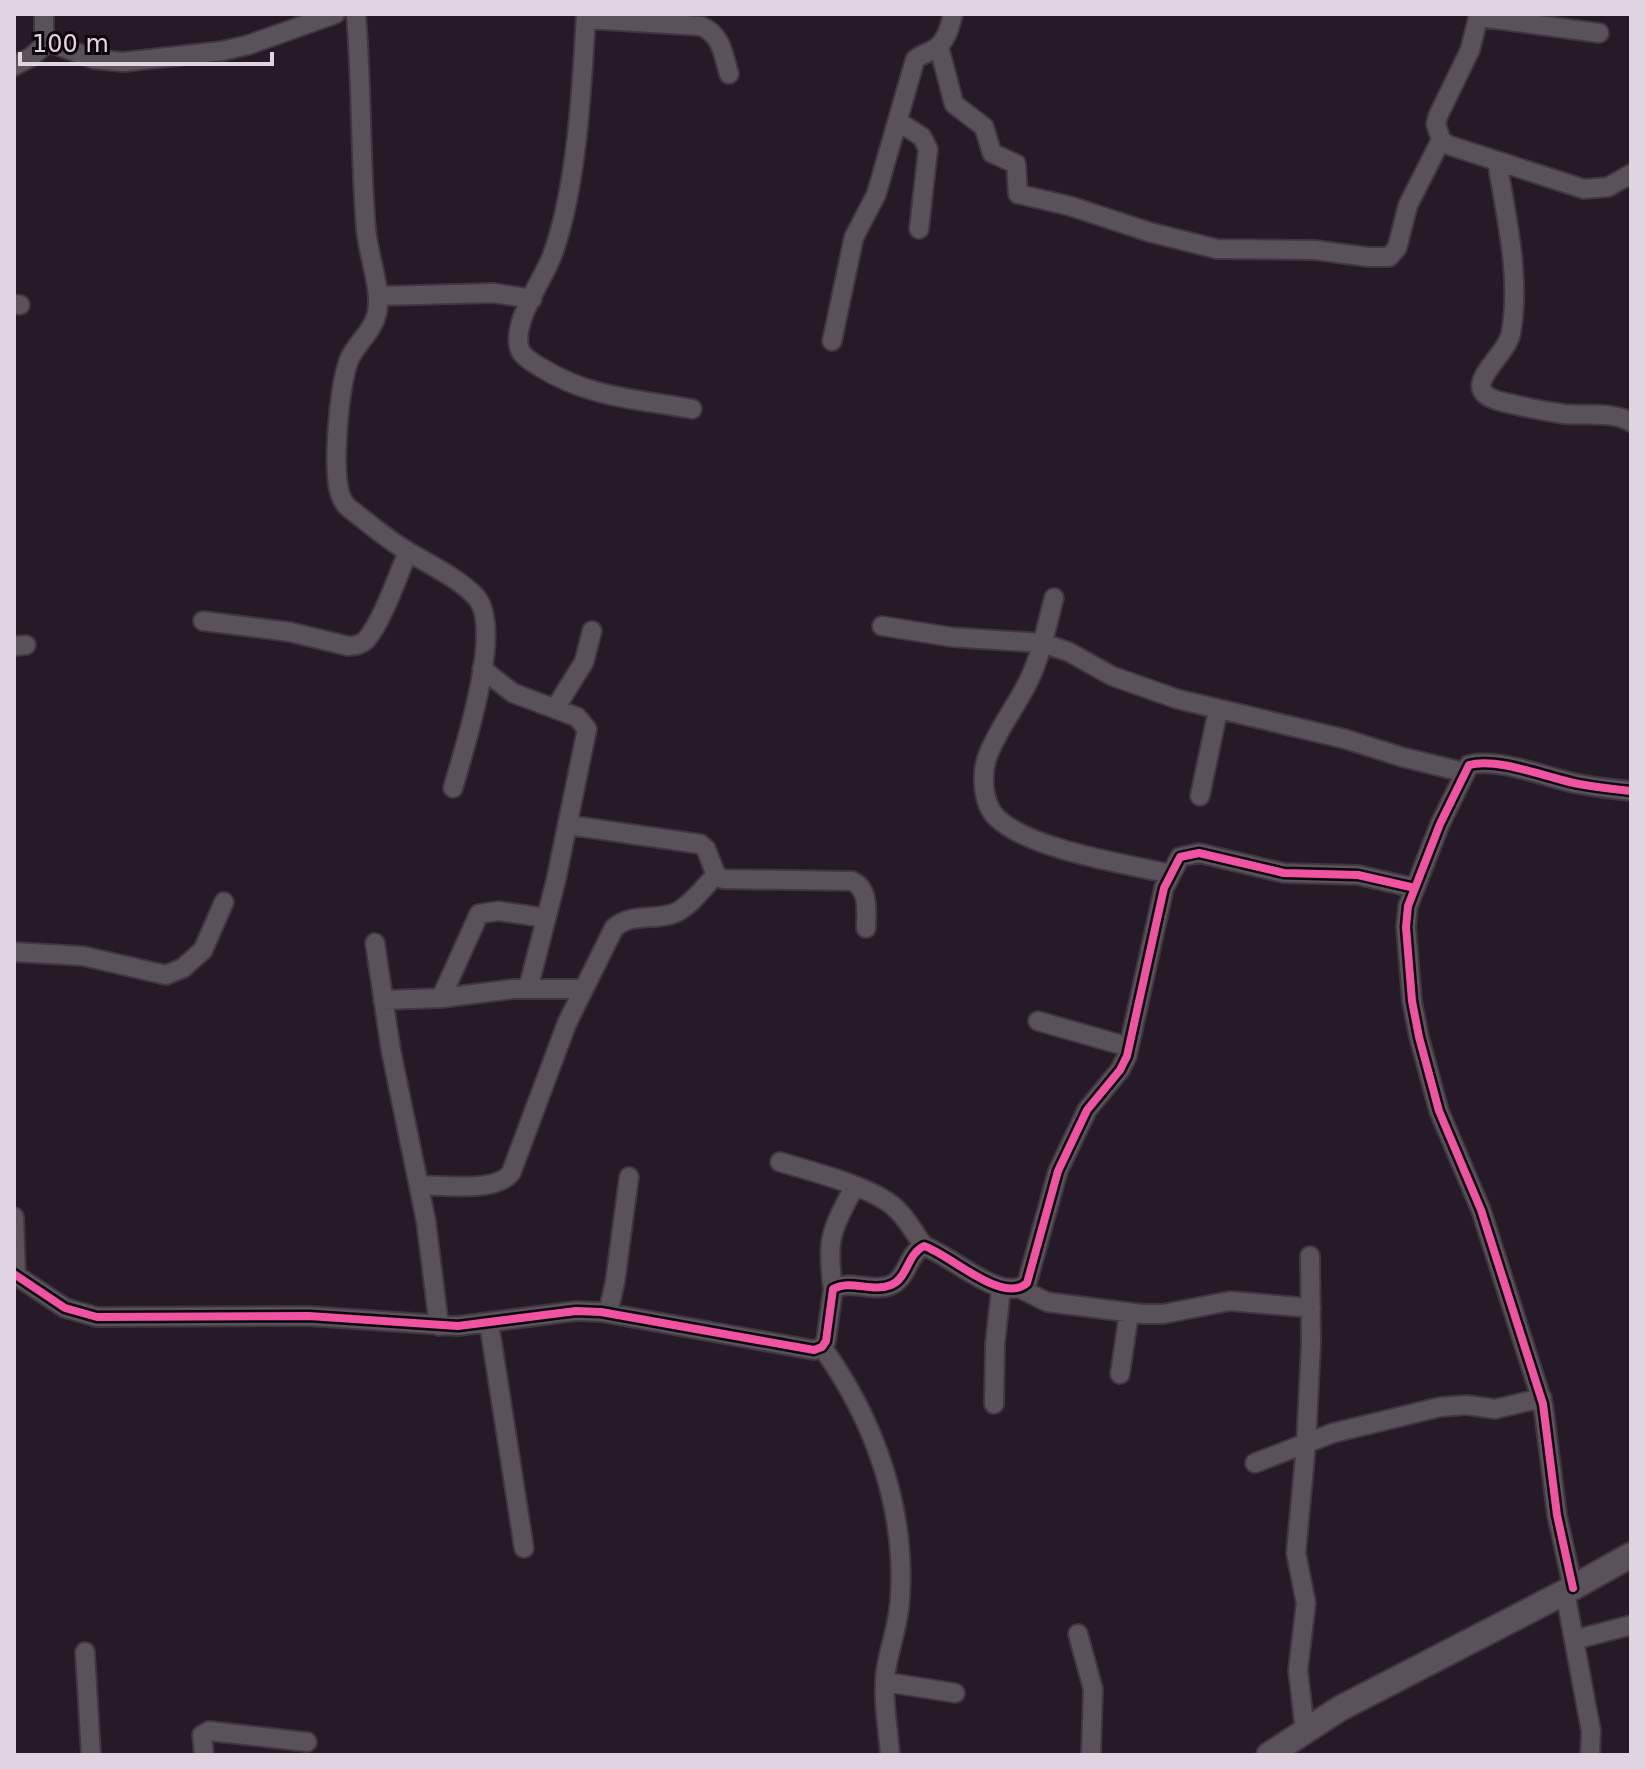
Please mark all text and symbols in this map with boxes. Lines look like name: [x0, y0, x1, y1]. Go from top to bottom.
scale bar: [20, 16, 272, 66]
text: 100 m: [32, 30, 109, 58]

